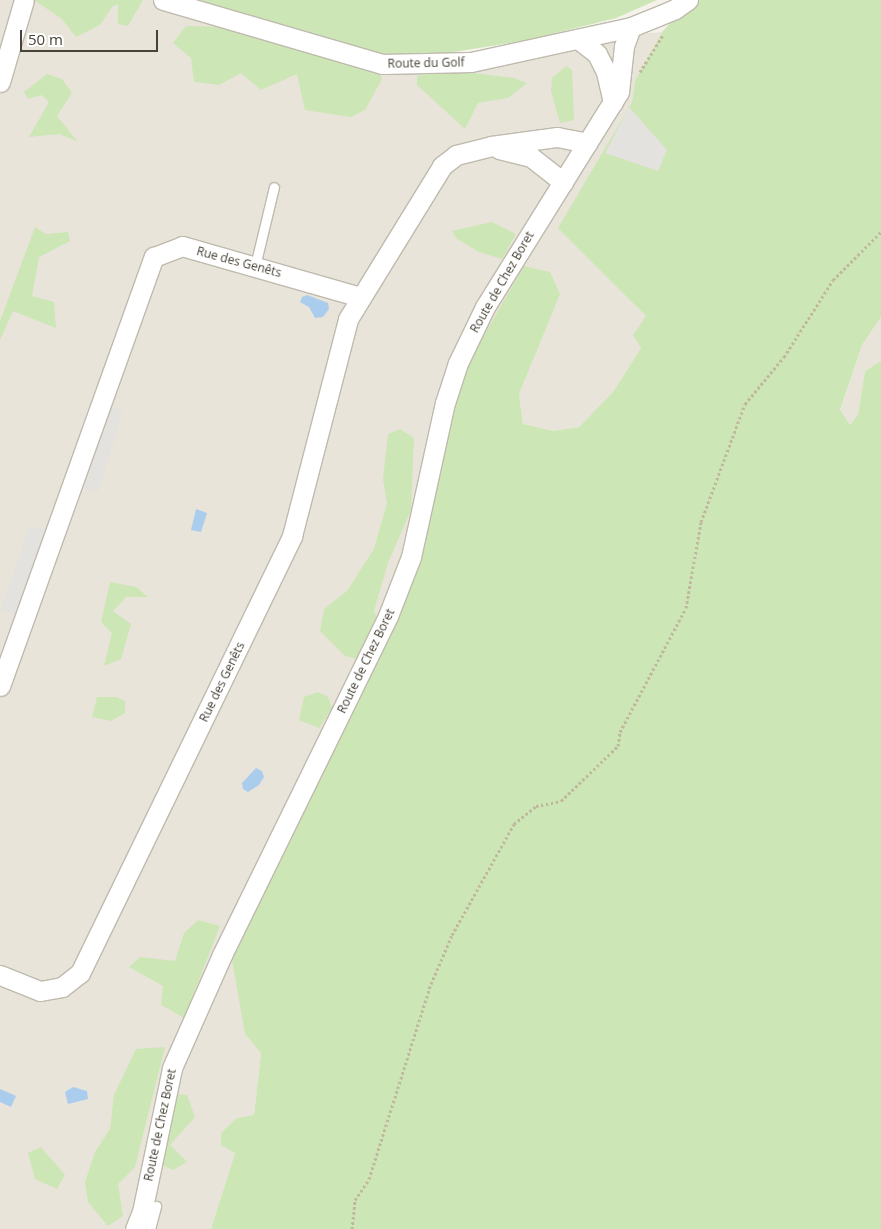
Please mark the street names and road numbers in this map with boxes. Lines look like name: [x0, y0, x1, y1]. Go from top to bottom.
street label: Route du Golf: [387, 55, 465, 71]
street label: Route de Chez Boret: [467, 229, 537, 335]
street label: Rue des Genêts: [195, 244, 283, 280]
street label: Route de Chez Boret: [334, 606, 398, 716]
street label: Rue des Genêts: [196, 640, 248, 724]
street label: Route de Chez Boret: [141, 1067, 179, 1183]

